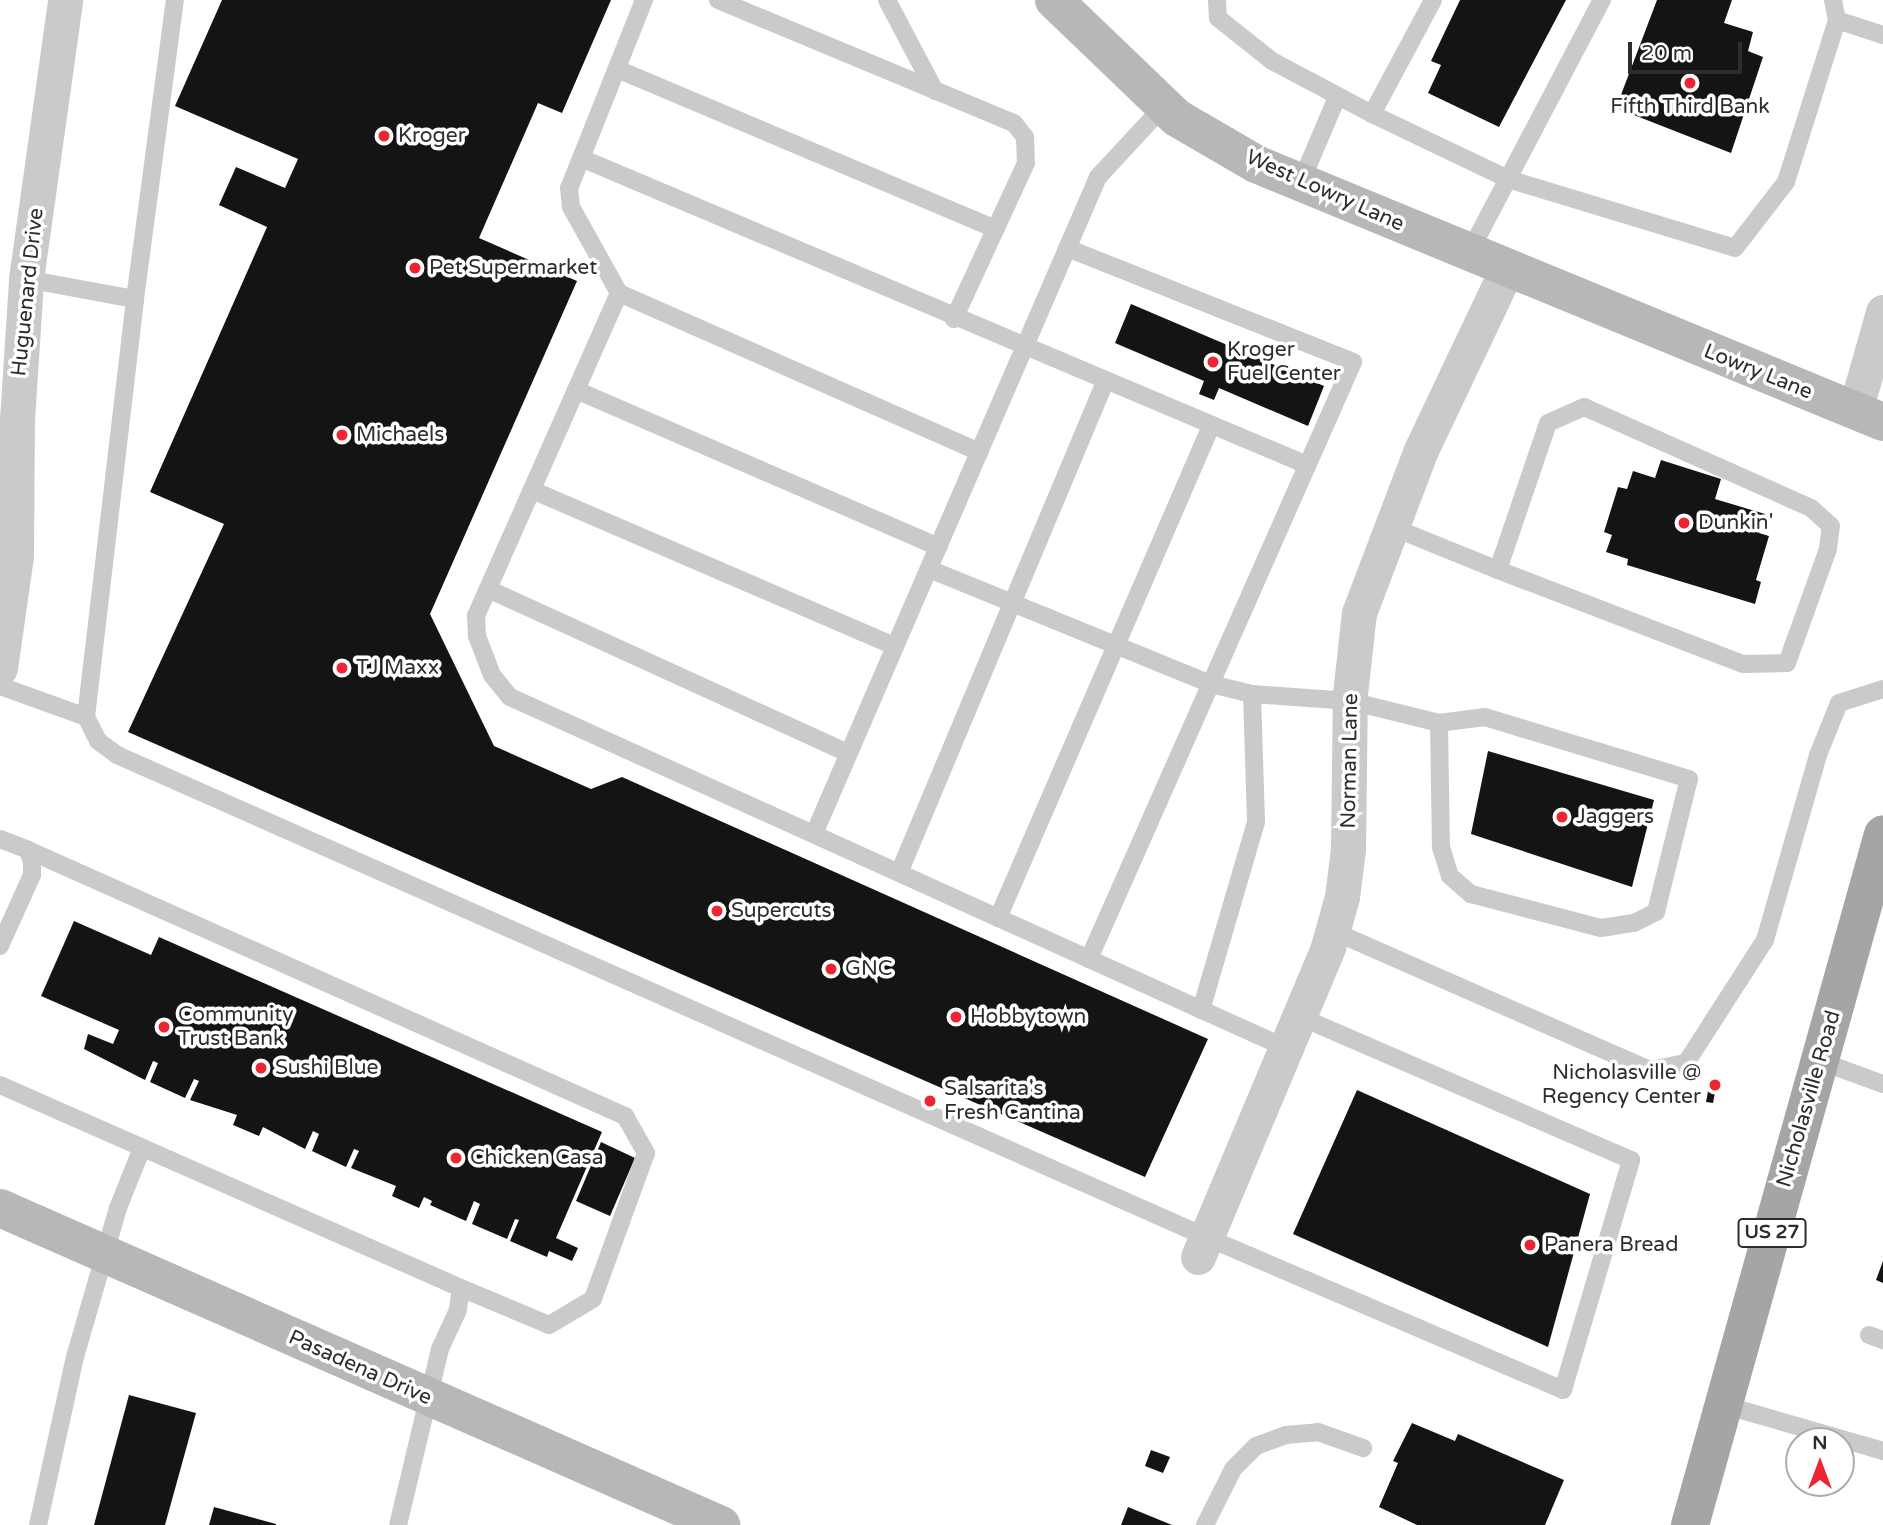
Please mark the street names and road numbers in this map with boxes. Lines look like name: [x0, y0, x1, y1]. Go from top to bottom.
street label: West Lowry Lane: [1242, 145, 1408, 237]
street label: Huguenard Drive: [7, 207, 49, 377]
street label: Lowry Lane: [1700, 339, 1816, 405]
street label: Norman Lane: [1336, 693, 1364, 829]
street label: Nicholasville Road: [1772, 1008, 1846, 1190]
road number: US 27: [1737, 1218, 1807, 1248]
street label: Pasadena Drive: [284, 1325, 436, 1411]

